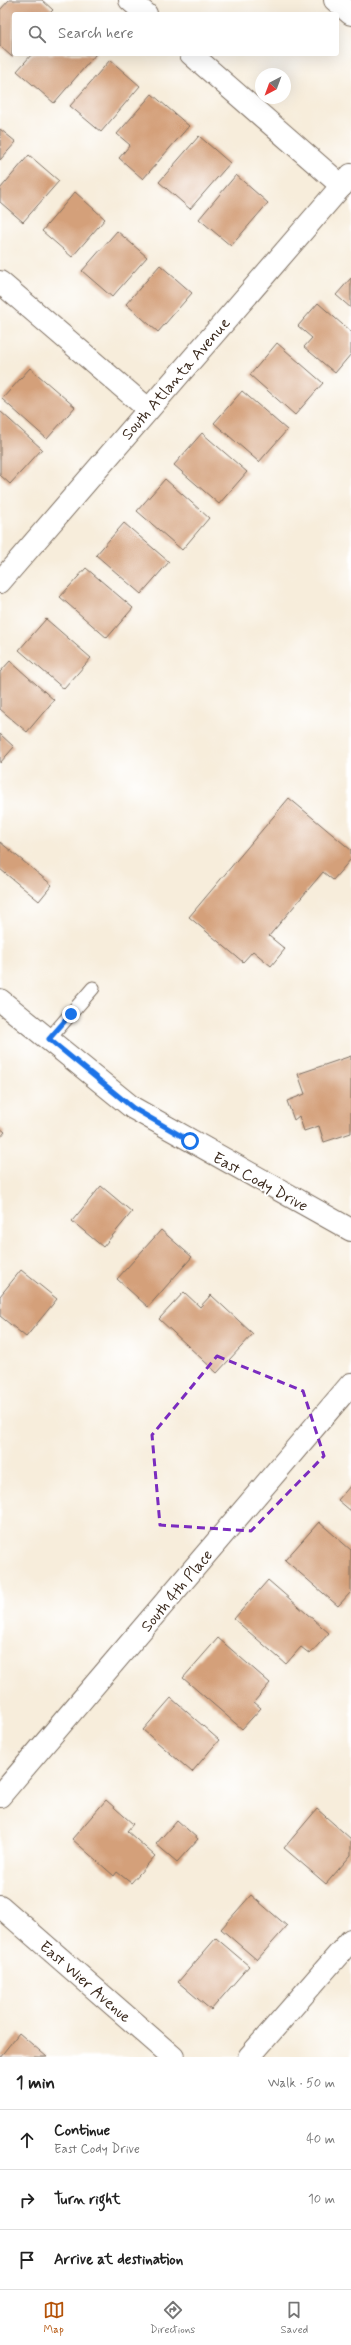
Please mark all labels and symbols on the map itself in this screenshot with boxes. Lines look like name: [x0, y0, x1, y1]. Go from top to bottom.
north arrow: [255, 68, 291, 104]
street label: South Atlanta Avenue: [117, 313, 235, 445]
route end: [62, 1005, 80, 1023]
route start: [181, 1132, 199, 1150]
street label: East Cody Drive: [209, 1148, 312, 1217]
street label: South 4th Place: [137, 1545, 218, 1637]
street label: East Wier Avenue: [35, 1936, 136, 2028]

